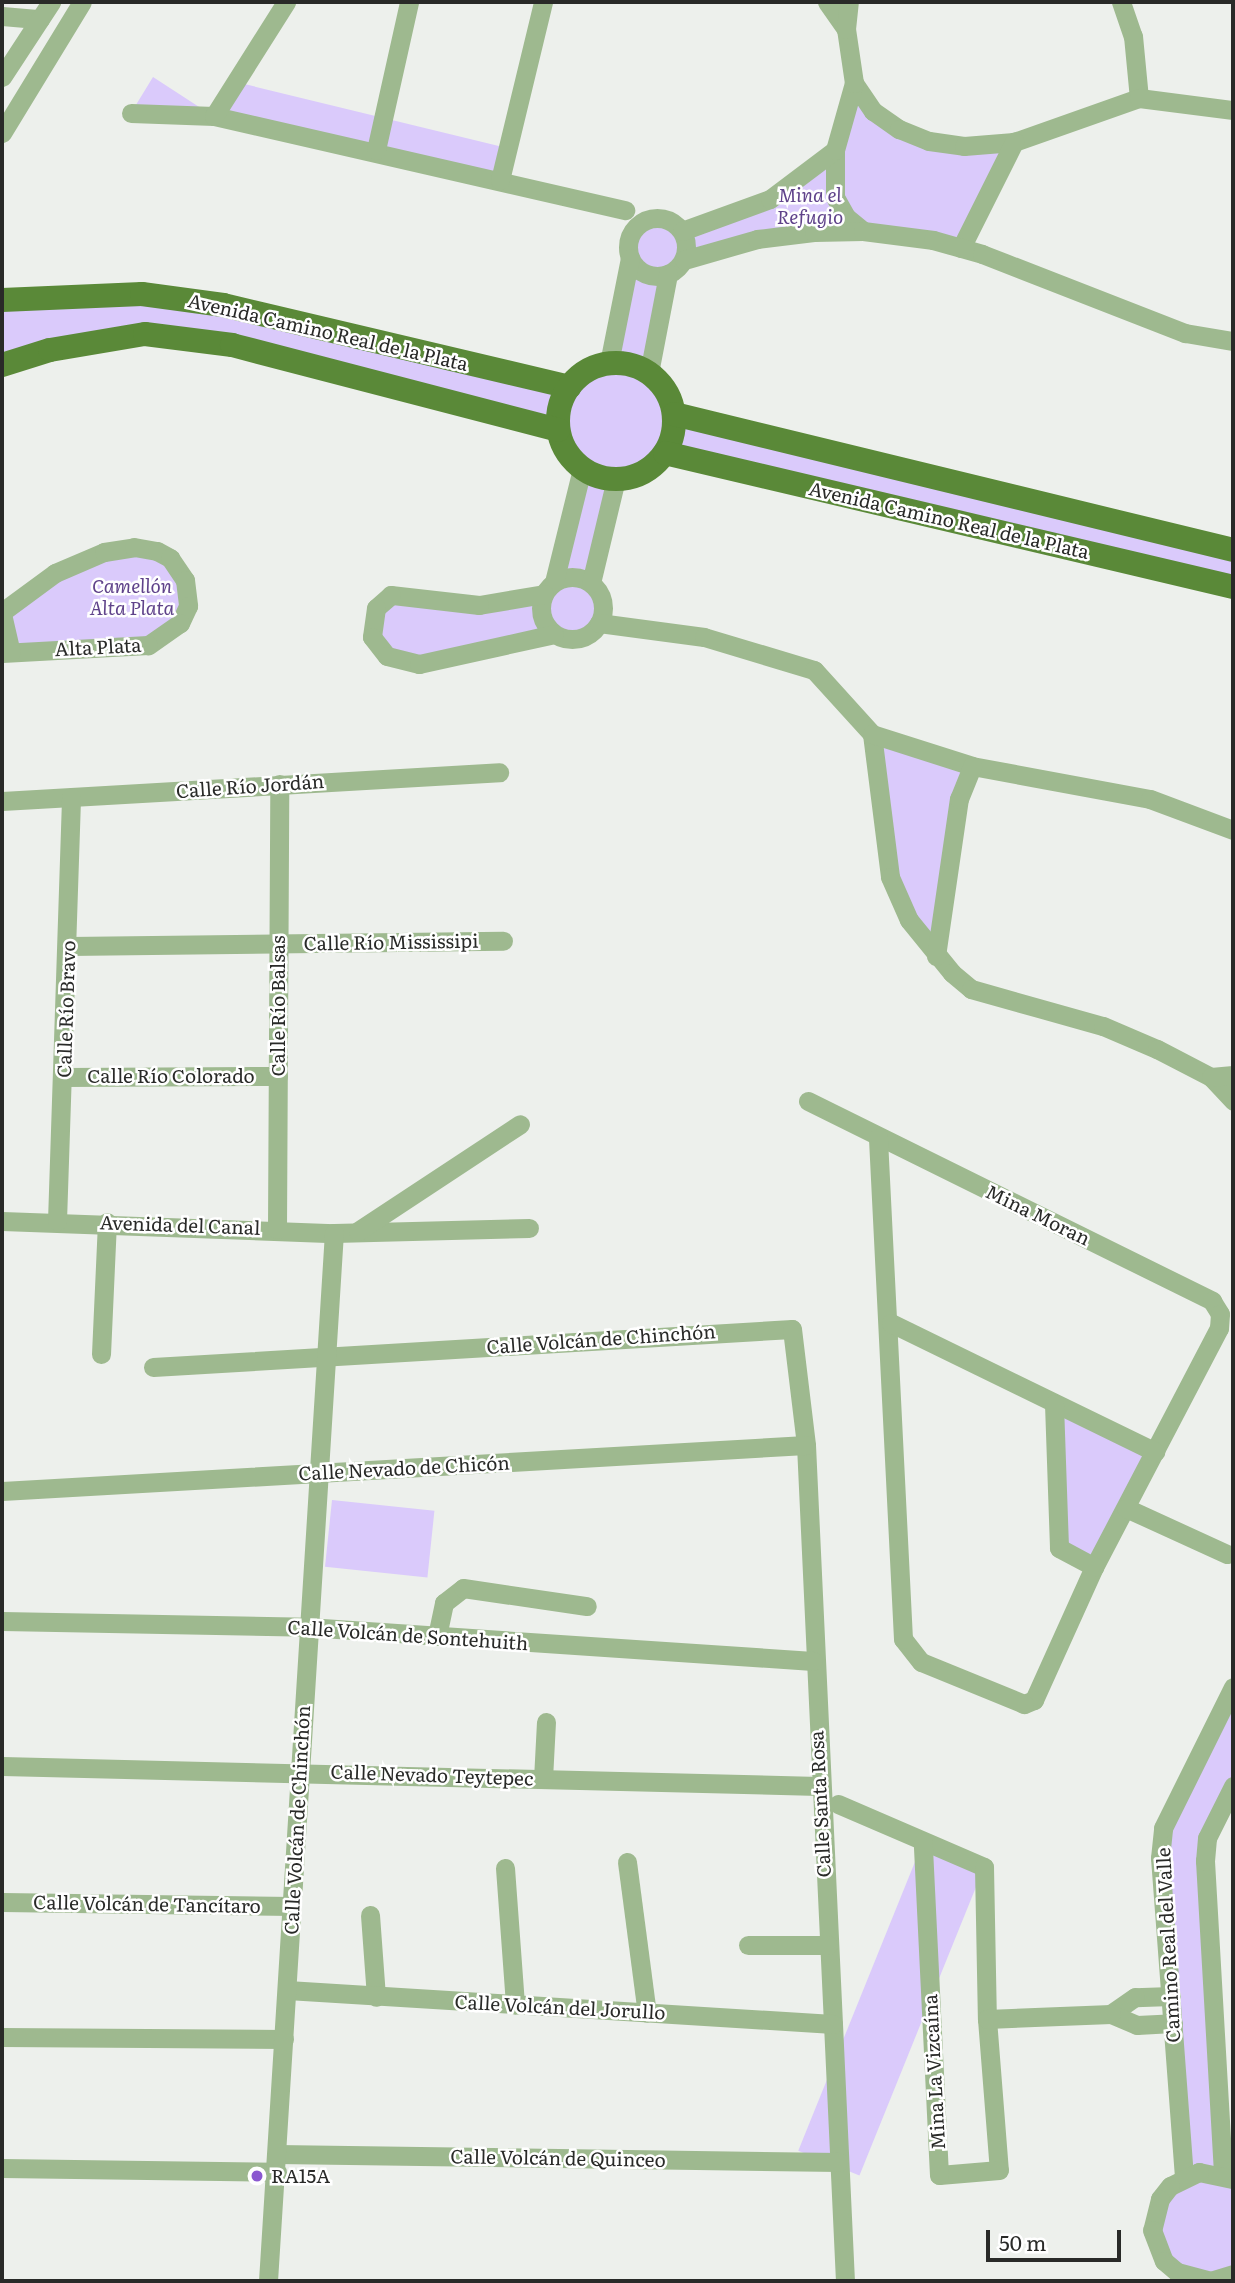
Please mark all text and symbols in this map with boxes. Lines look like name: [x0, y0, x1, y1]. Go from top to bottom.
park label: Mina el Refugio: [777, 184, 843, 228]
street label: Avenida Camino Real de la Plata: [186, 289, 470, 375]
street label: Avenida Camino Real de la Plata: [807, 477, 1091, 563]
park label: Camellón Alta Plata: [90, 575, 174, 619]
street label: Alta Plata: [54, 633, 142, 661]
street label: Calle Río Jordán: [175, 769, 325, 803]
street label: Calle Río Mississipi: [303, 929, 479, 955]
street label: Calle Río Balsas: [267, 936, 289, 1076]
street label: Calle Río Bravo: [52, 940, 80, 1078]
street label: Calle Río Colorado: [87, 1065, 255, 1087]
street label: Mina Moran: [982, 1180, 1094, 1250]
street label: Avenida del Canal: [99, 1211, 261, 1239]
street label: Calle Volcán de Chinchón: [486, 1320, 716, 1358]
street label: Calle Nevado de Chicón: [298, 1451, 510, 1485]
street label: Calle Volcán de Sontehuith: [287, 1615, 529, 1655]
street label: Calle Volcán de Chinchón: [280, 1705, 314, 1935]
street label: Calle Santa Rosa: [805, 1730, 835, 1878]
street label: Calle Nevado Teytepec: [330, 1760, 534, 1790]
street label: Camino Real del Valle: [1152, 1847, 1184, 2043]
street label: Calle Volcán de Tancítaro: [33, 1891, 261, 1917]
street label: Calle Volcán del Jorullo: [454, 1990, 666, 2024]
street label: Mina La Vizcaína: [919, 1993, 949, 2151]
street label: Calle Volcán de Quinceo: [450, 2145, 666, 2171]
place label: RA15A: [271, 2165, 330, 2187]
marker: RA15A: [249, 2168, 265, 2184]
scale bar: [990, 2216, 1125, 2260]
text: 50 m: [999, 2226, 1046, 2257]

